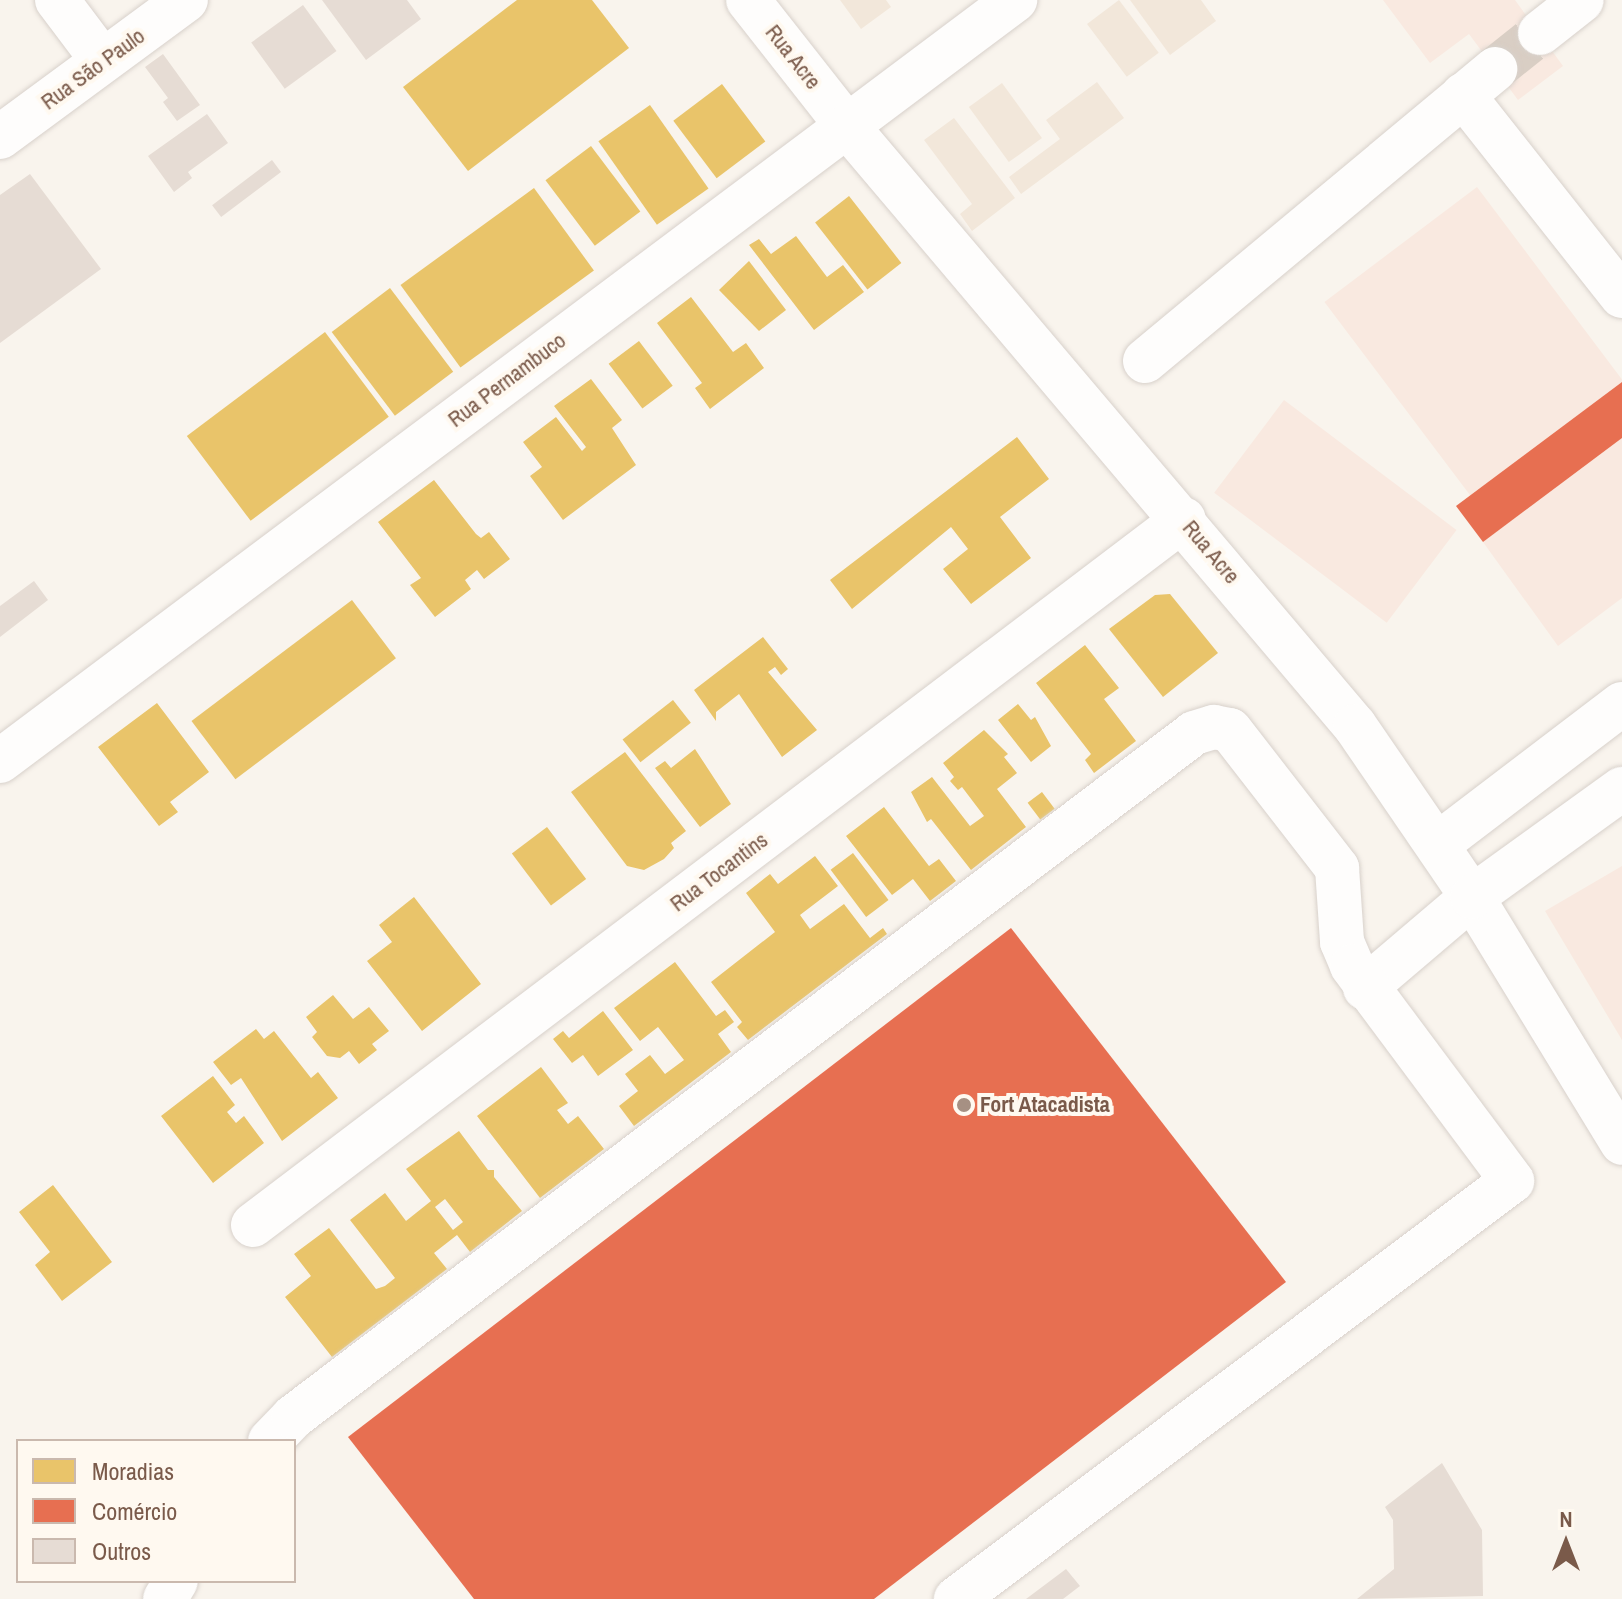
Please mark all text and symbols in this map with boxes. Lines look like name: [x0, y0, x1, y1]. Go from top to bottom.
street label: Rua Acre: [759, 19, 827, 95]
street label: Rua São Paulo: [36, 23, 150, 115]
street label: Rua Pernambuco: [443, 327, 571, 433]
street label: Rua Acre: [1177, 515, 1245, 589]
street label: Rua Tocantins: [665, 827, 773, 917]
place label: Fort Atacadista: [980, 1092, 1110, 1118]
marker: Fort Atacadista: [955, 1096, 973, 1114]
legend: [16, 1439, 296, 1583]
text: Moradias: [92, 1455, 174, 1487]
text: Comércio: [92, 1495, 177, 1527]
north arrow: [1526, 1503, 1606, 1583]
text: N: [1559, 1504, 1573, 1534]
text: Outros: [92, 1535, 151, 1567]

